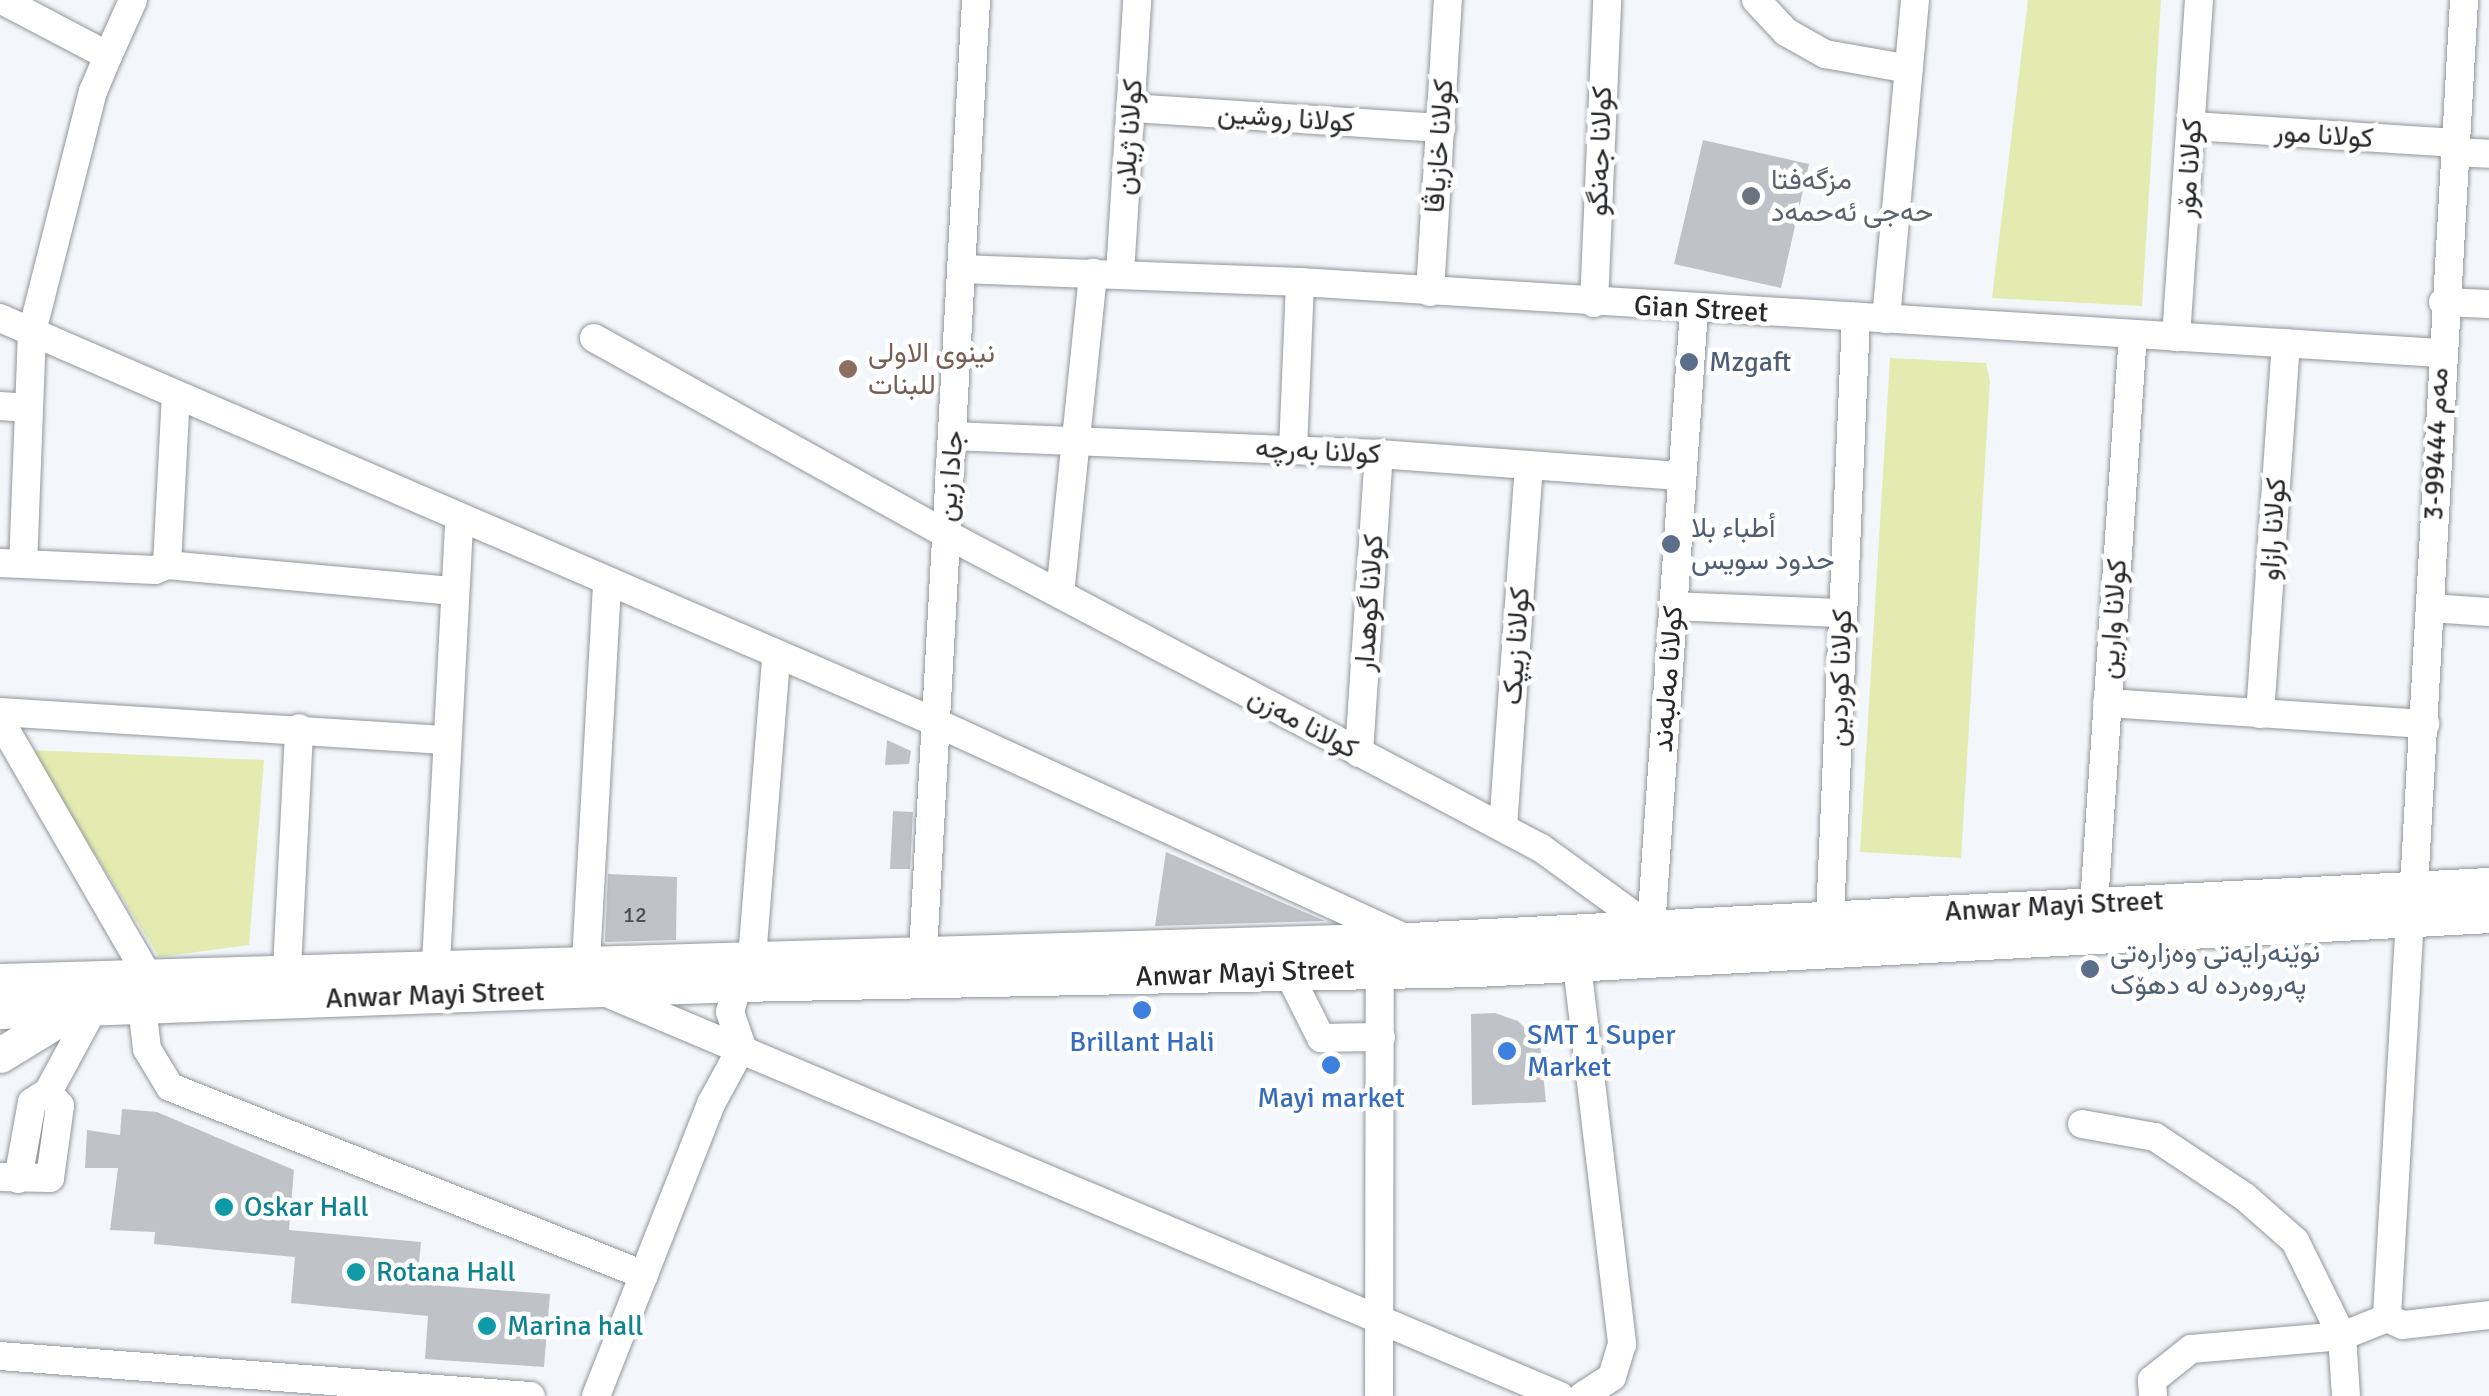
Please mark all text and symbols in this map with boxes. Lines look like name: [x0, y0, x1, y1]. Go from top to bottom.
street label: کولانا ژیلان: [1108, 78, 1150, 196]
street label: کولانا خازیاڤا: [1418, 78, 1460, 214]
street label: کولانا جەنگو: [1581, 85, 1619, 217]
street label: کولانا روشین: [1216, 96, 1356, 140]
street label: کولانا مور: [2273, 115, 2375, 155]
street label: کولانا مۆر: [2169, 117, 2209, 219]
place label: مزگەفتا حەجی ئەحمەد: [1771, 163, 1933, 229]
marker: مزگەفتا حەجی ئەحمەد: [1740, 185, 1762, 207]
street label: Gian Street: [1633, 289, 1769, 329]
place label: نينوى الاولى للبنات: [868, 336, 995, 402]
place label: Mzgaft: [1709, 345, 1791, 379]
marker: Mzgaft: [1678, 351, 1700, 373]
marker: نينوى الاولى للبنات: [837, 358, 859, 380]
street label: مەم 99444-3: [2417, 367, 2455, 521]
street label: جادا زین: [929, 429, 971, 523]
street label: کولانا بەرچە: [1254, 431, 1382, 471]
street label: کولانا رازاو: [2253, 476, 2293, 582]
place label: أطباء بلا حدود سويس: [1691, 511, 1835, 577]
street label: کولانا گوهدار: [1347, 533, 1391, 673]
marker: أطباء بلا حدود سويس: [1660, 533, 1682, 555]
street label: کولانا وارین: [2092, 558, 2134, 680]
street label: کولانا زیپک: [1495, 586, 1537, 706]
street label: کولانا مەلبەند: [1646, 605, 1690, 753]
street label: کولانا کوردین: [1821, 609, 1859, 747]
street label: کولانا مەزن: [1242, 680, 1364, 766]
street label: Anwar Mayi Street: [1944, 883, 2164, 929]
house number: 12: [623, 902, 647, 928]
place label: نوێنەرایەتی وەزارەتی پەروەردە لە دهۆک: [2110, 936, 2320, 1002]
street label: Anwar Mayi Street: [1135, 952, 1355, 994]
marker: نوێنەرایەتی وەزارەتی پەروەردە لە دهۆک: [2079, 958, 2101, 980]
street label: Anwar Mayi Street: [325, 974, 545, 1016]
marker: Brillant Hali: [1131, 999, 1153, 1021]
place label: SMT 1 Super Market: [1527, 1018, 1676, 1084]
place label: Brillant Hali: [1069, 1025, 1215, 1059]
marker: SMT 1 Super Market: [1496, 1040, 1518, 1062]
marker: Mayi market: [1320, 1054, 1342, 1076]
place label: Mayi market: [1257, 1081, 1405, 1115]
place label: Oskar Hall: [244, 1190, 369, 1224]
marker: Oskar Hall: [213, 1196, 235, 1218]
place label: Rotana Hall: [376, 1255, 516, 1289]
marker: Rotana Hall: [345, 1261, 367, 1283]
place label: Marina hall: [507, 1309, 643, 1343]
marker: Marina hall: [476, 1315, 498, 1337]

